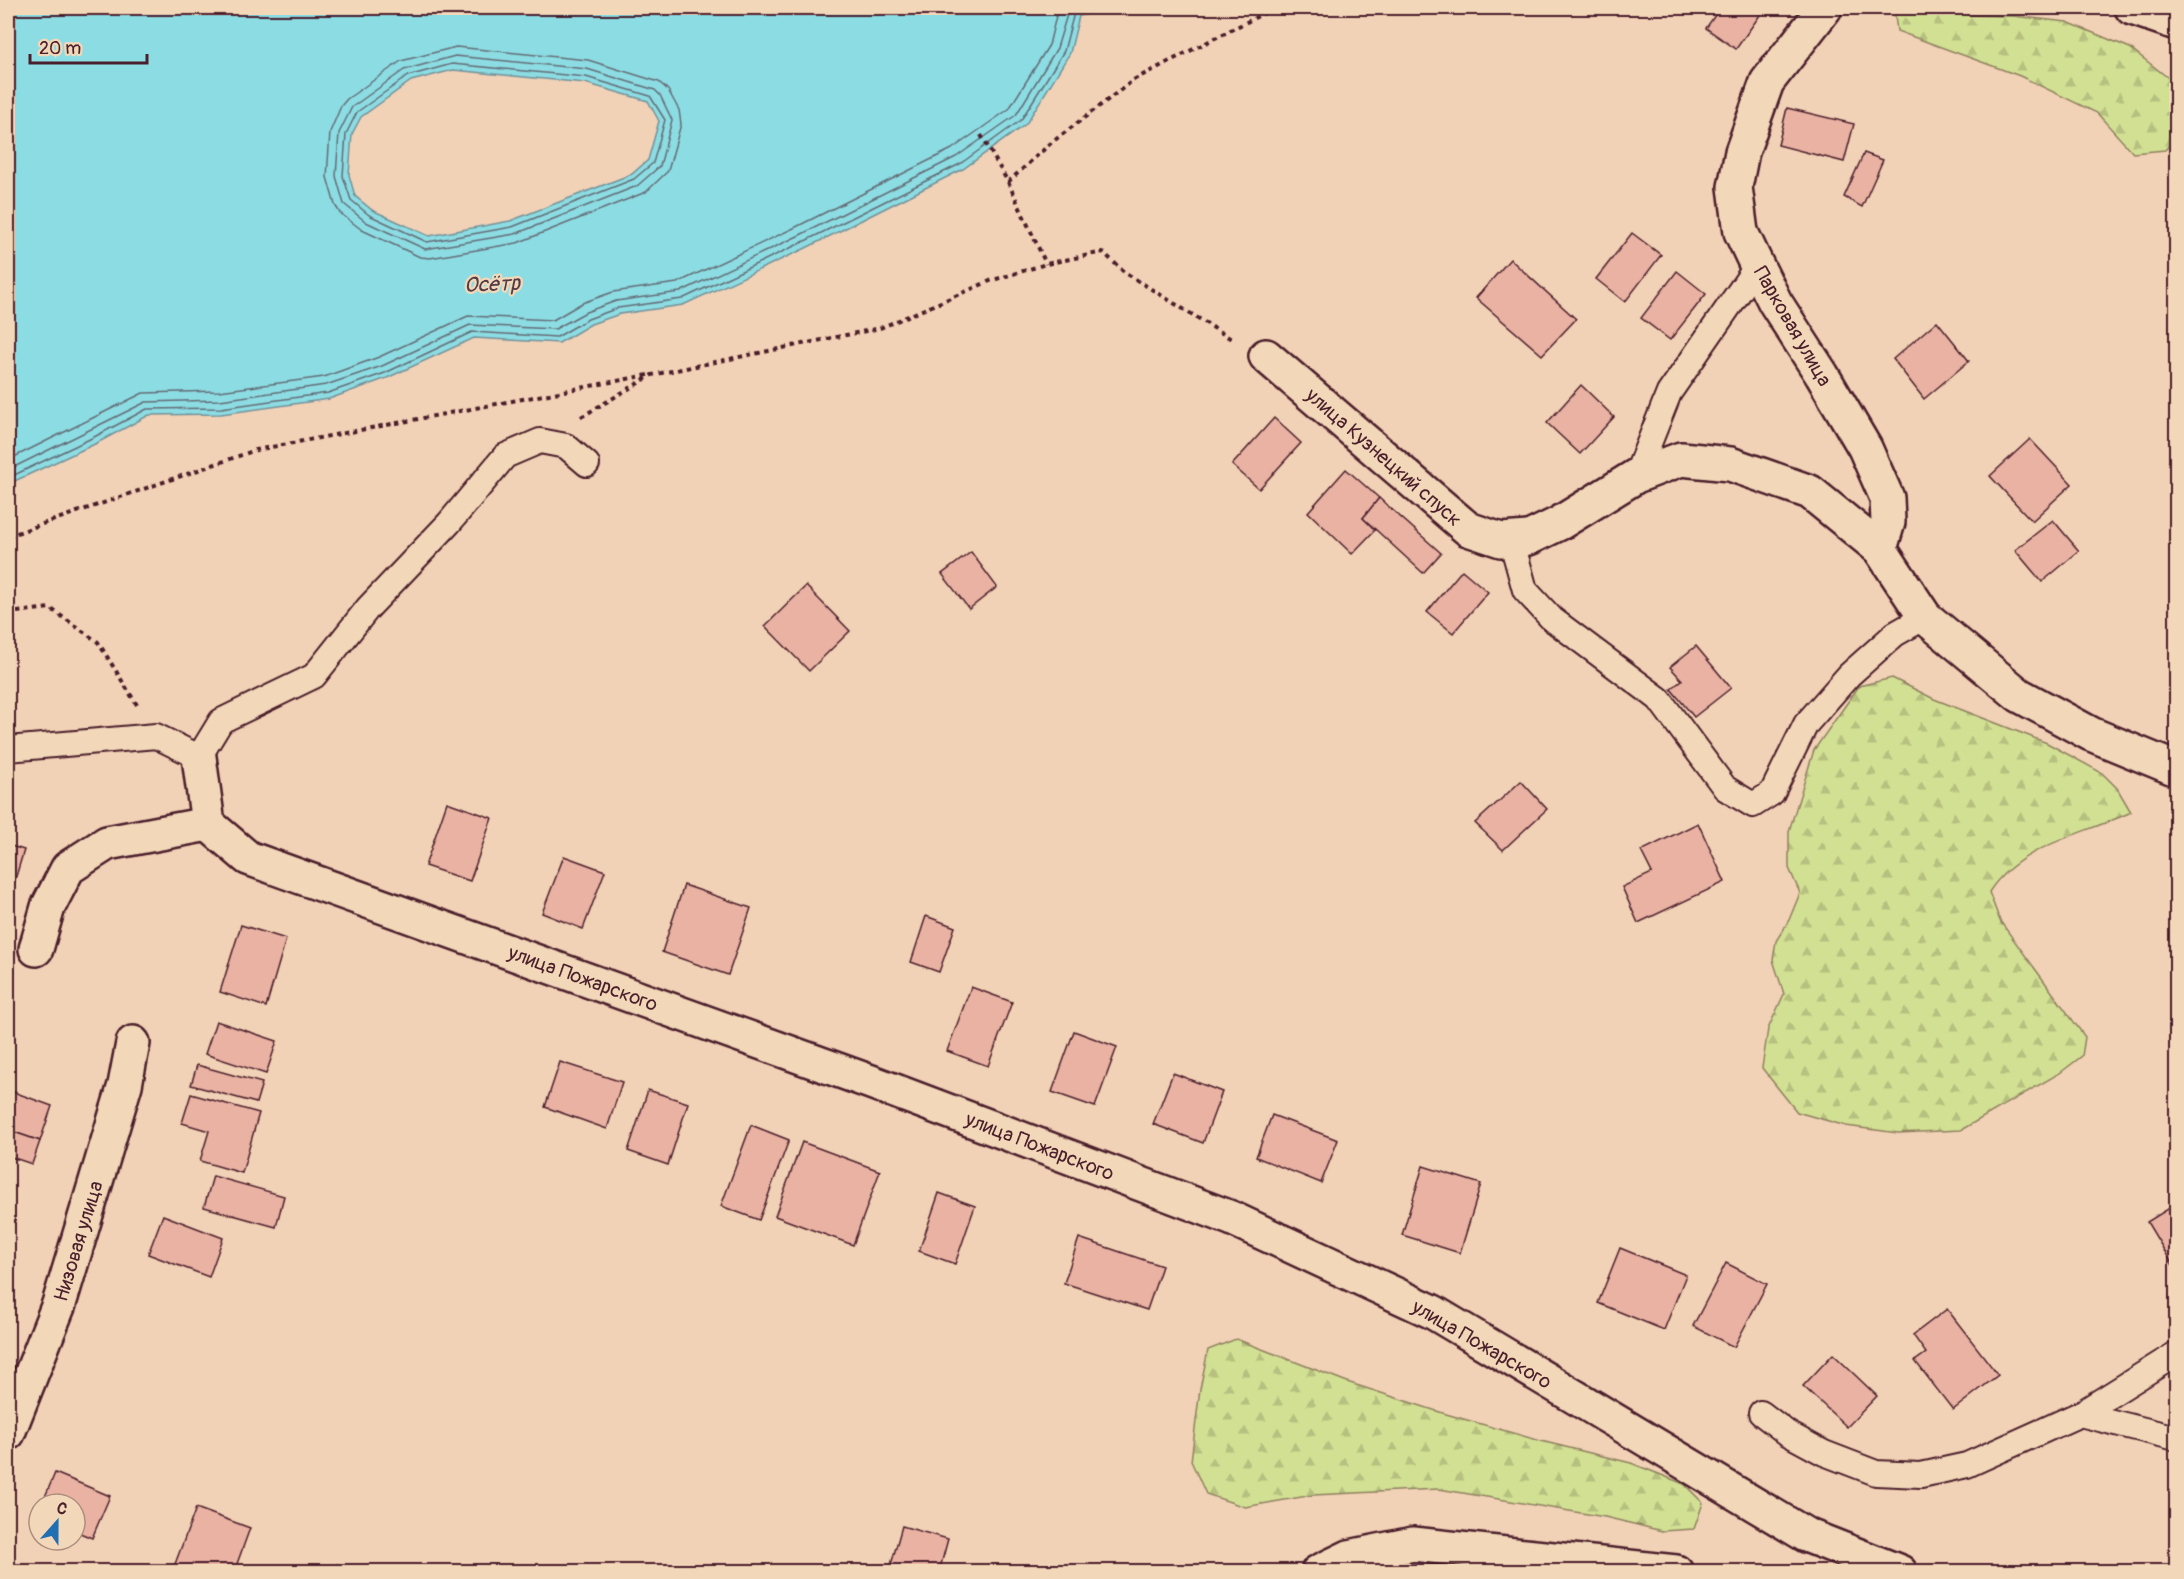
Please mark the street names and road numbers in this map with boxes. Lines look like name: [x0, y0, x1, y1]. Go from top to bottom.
street label: Парковая улица: [1748, 262, 1837, 391]
street label: улица Кузнецкий спуск: [1300, 382, 1467, 532]
street label: улица Пожарского: [504, 939, 661, 1017]
street label: улица Пожарского: [961, 1106, 1118, 1186]
street label: Низовая улица: [48, 1178, 109, 1304]
street label: улица Пожарского: [1407, 1294, 1556, 1395]

